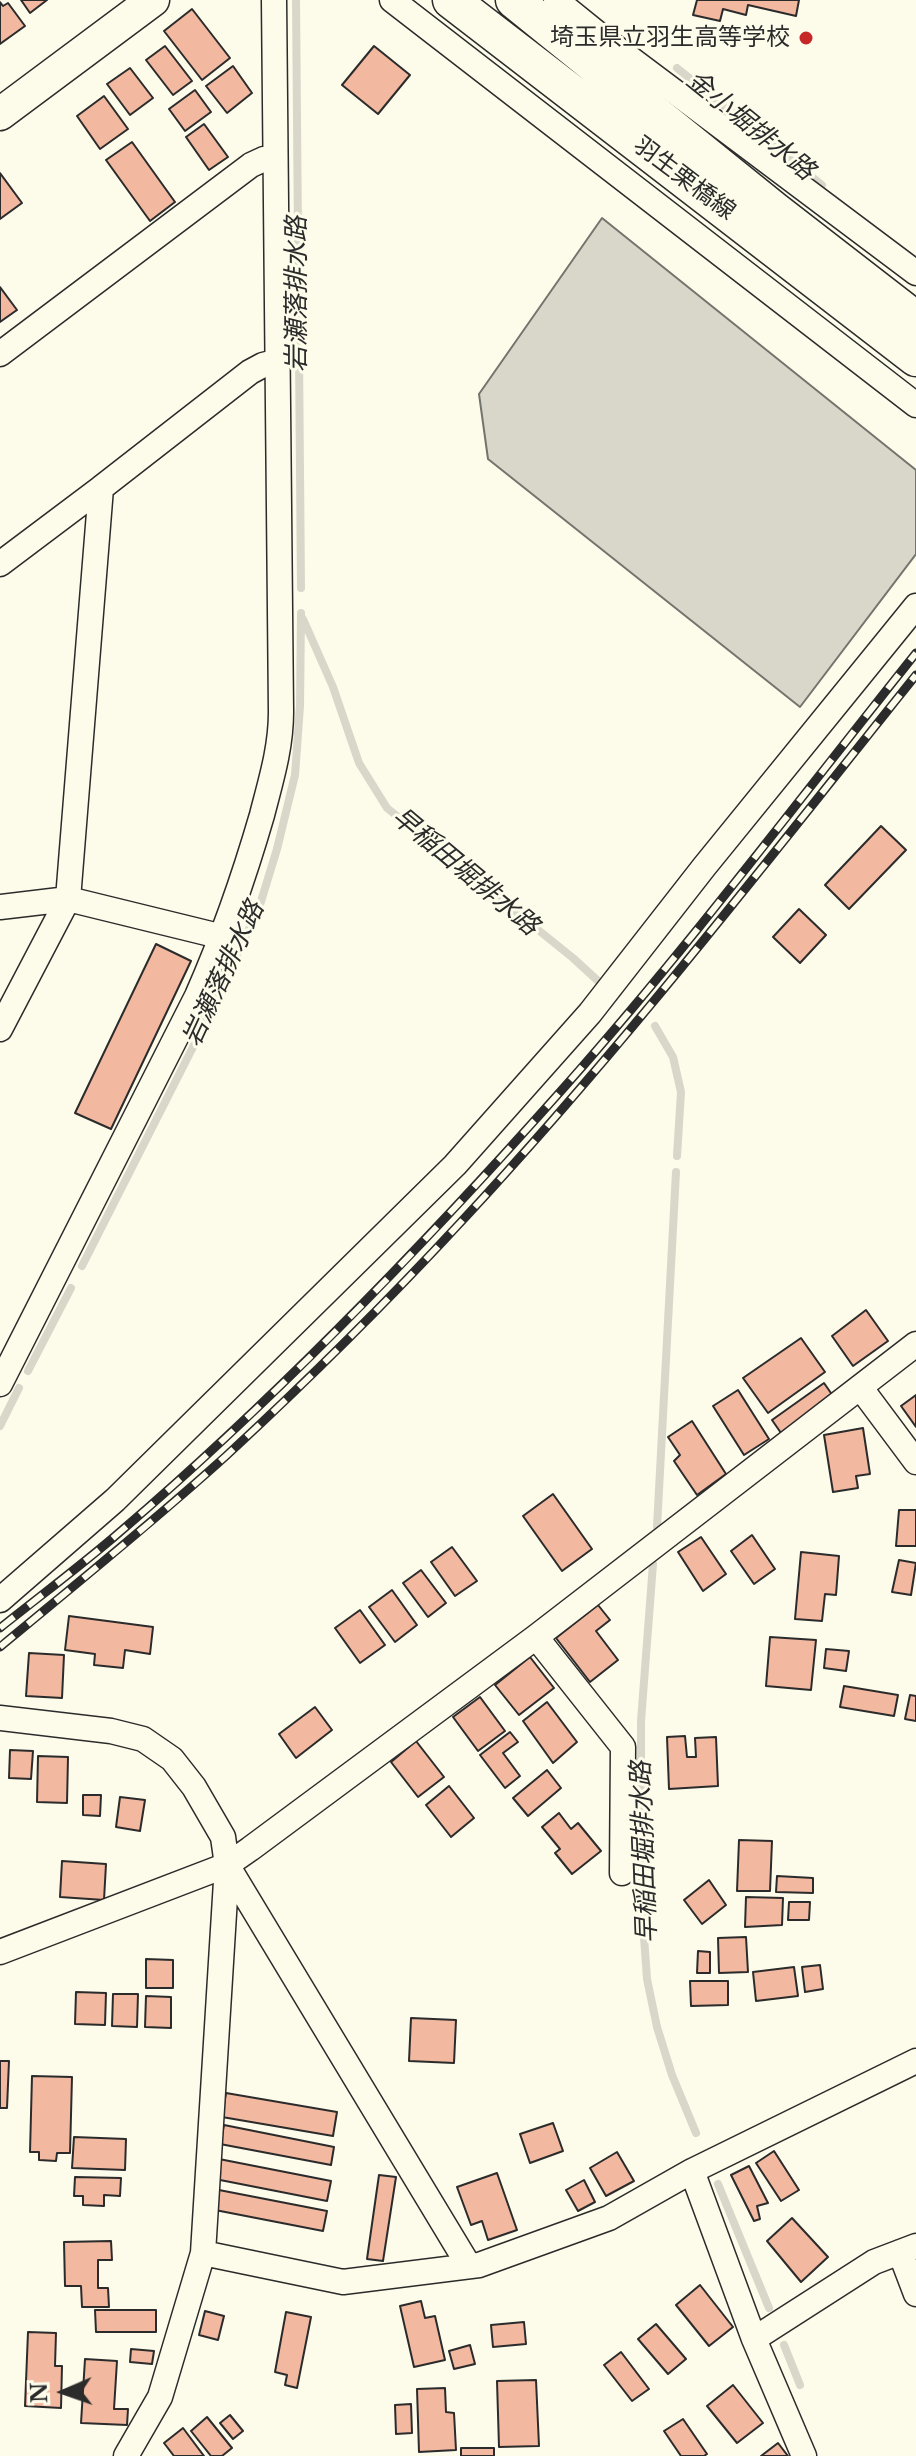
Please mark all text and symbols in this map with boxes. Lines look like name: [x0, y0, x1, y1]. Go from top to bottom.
place label: 埼玉県立羽生高等学校: [550, 24, 790, 52]
marker: 埼玉県立羽生高等学校: [797, 29, 815, 47]
water label: 金小堀排水路: [680, 65, 820, 187]
street label: 羽生栗橋線: [627, 131, 741, 227]
water label: 岩瀬落排水路: [282, 216, 314, 372]
water label: 早稲田堀排水路: [385, 802, 545, 942]
water label: 岩瀬落排水路: [177, 897, 271, 1051]
water label: 早稲田堀排水路: [626, 1761, 664, 1943]
north arrow: [24, 2352, 104, 2432]
text: N: [26, 2382, 53, 2404]

